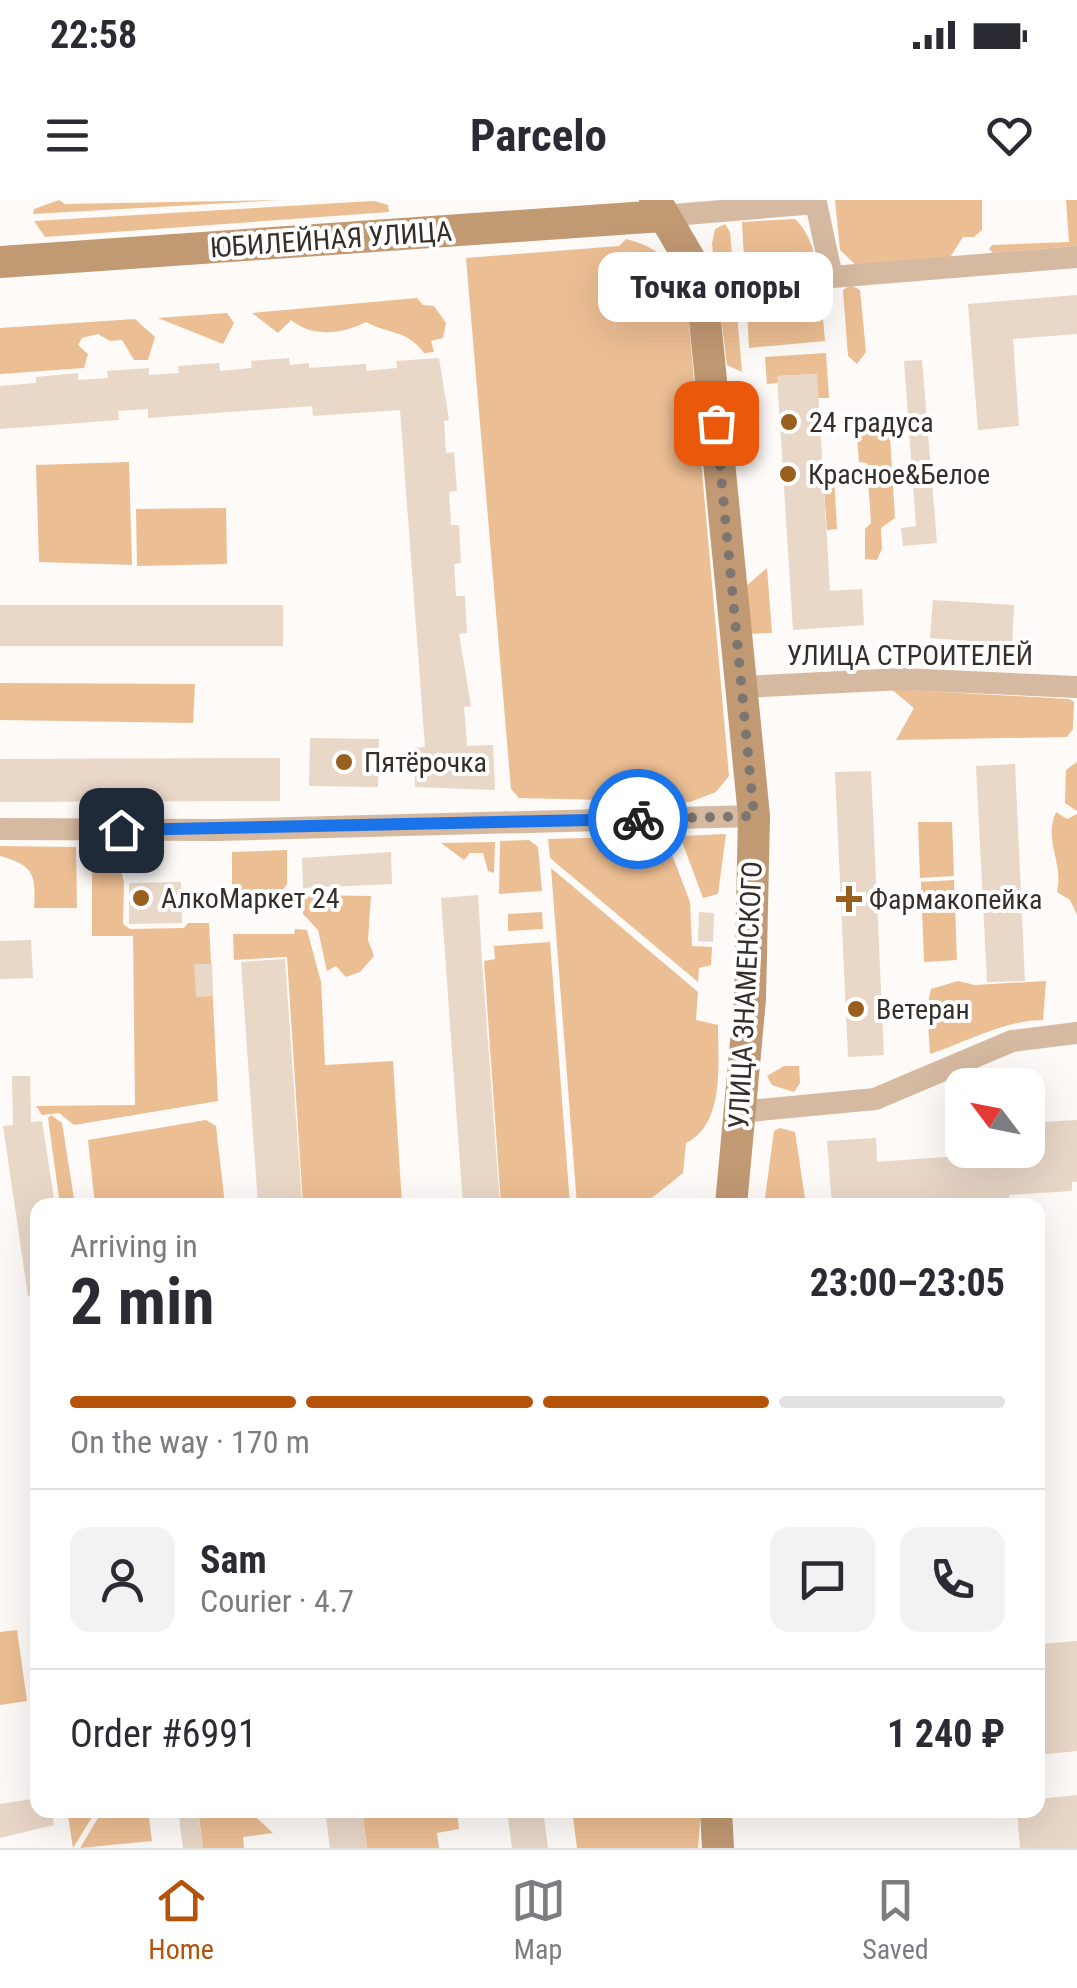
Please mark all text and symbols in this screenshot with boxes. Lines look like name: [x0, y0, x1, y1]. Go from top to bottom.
text: 22:58: [50, 13, 137, 57]
icon: menu: [40, 108, 95, 163]
icon: heart: [982, 108, 1037, 163]
text: Parcelo: [470, 109, 607, 162]
street label: ЮБИЛЕЙНАЯ УЛИЦА: [209, 215, 453, 264]
callout: Точка опоры: [598, 253, 834, 323]
text: Точка опоры: [630, 268, 801, 306]
pin: [674, 381, 759, 466]
icon: bag: [689, 396, 744, 451]
place label: 24 градуса: [809, 406, 934, 439]
marker: 24 градуса: [778, 411, 800, 433]
place label: Красное&Белое: [808, 458, 990, 491]
marker: Красное&Белое: [777, 463, 799, 485]
street label: УЛИЦА СТРОИТЕЛЕЙ: [787, 639, 1033, 672]
place label: Пятёрочка: [364, 746, 487, 779]
marker: Пятёрочка: [333, 751, 355, 773]
courier: [588, 769, 688, 869]
pin: [79, 788, 164, 873]
icon: bike: [611, 792, 666, 847]
icon: home: [94, 803, 149, 858]
street label: УЛИЦА ЗНАМЕНСКОГО: [722, 860, 769, 1130]
place label: АлкоМаркет 24: [161, 882, 339, 915]
place label: Фармакопейка: [869, 883, 1042, 916]
marker: АлкоМаркет 24: [130, 887, 152, 909]
marker: Фармакопейка: [838, 888, 860, 910]
place label: Ветеран: [876, 993, 970, 1026]
marker: Ветеран: [845, 998, 867, 1020]
north arrow: [945, 1068, 1045, 1168]
map controls: [945, 1068, 1045, 1168]
text: Arriving in: [70, 1227, 198, 1265]
text: 23:00–23:05: [810, 1261, 1005, 1305]
text: 2 min: [70, 1264, 214, 1340]
text: On the way · 170 m: [70, 1423, 310, 1461]
button: person: [70, 1527, 175, 1632]
button: chat: [770, 1527, 875, 1632]
button: phone: [900, 1527, 1005, 1632]
text: Sam: [200, 1538, 267, 1582]
text: Courier · 4.7: [200, 1582, 354, 1620]
text: Order #6991: [70, 1712, 257, 1756]
text: 1 240 ₽: [887, 1712, 1005, 1756]
tab: Home: [148, 1873, 214, 1966]
tab: Map: [511, 1873, 566, 1966]
tab: Saved: [862, 1873, 929, 1966]

